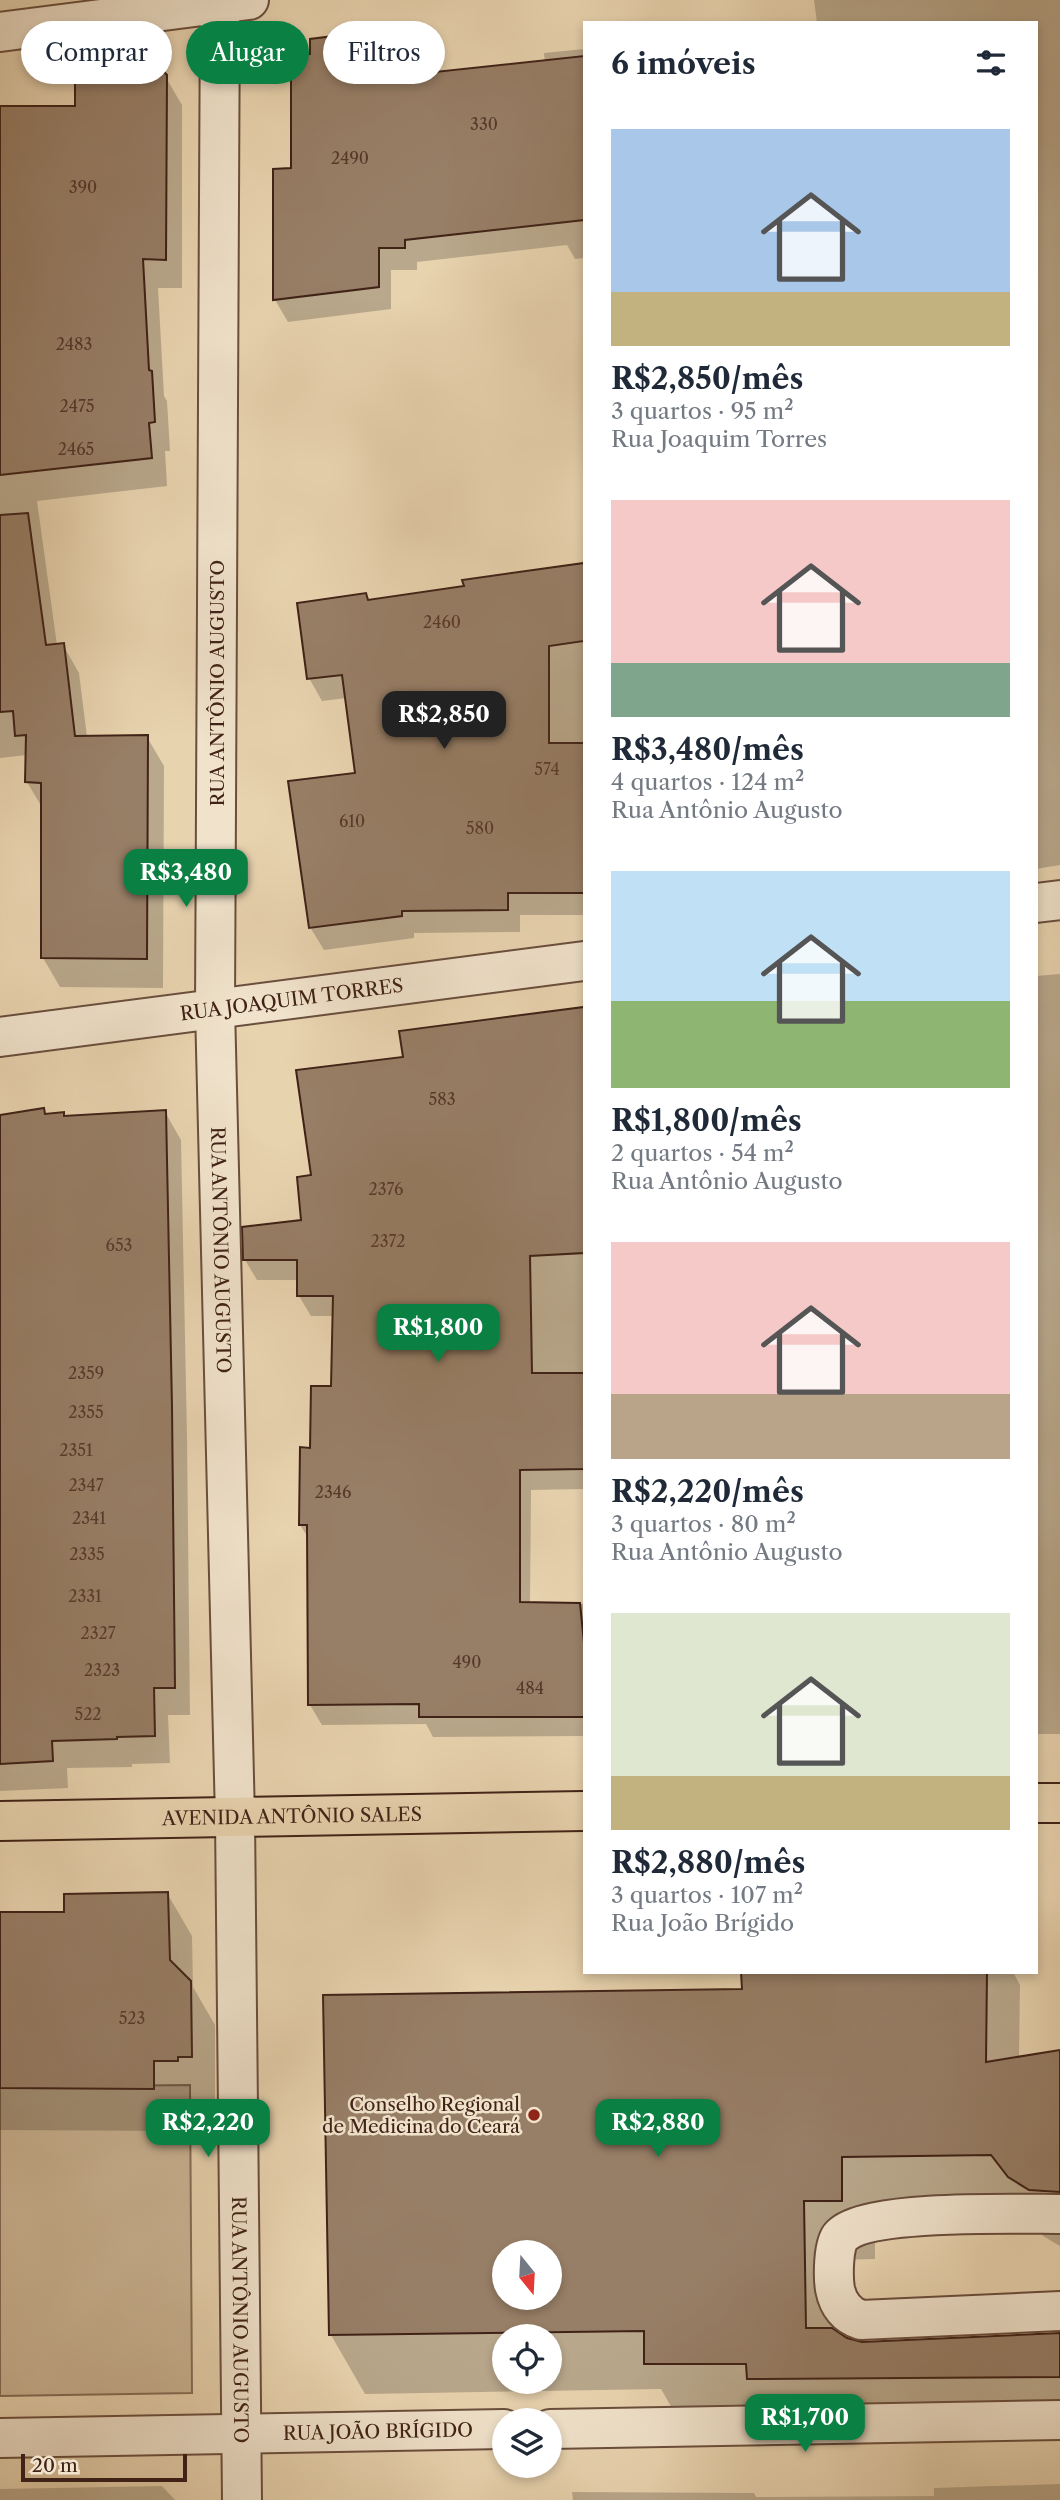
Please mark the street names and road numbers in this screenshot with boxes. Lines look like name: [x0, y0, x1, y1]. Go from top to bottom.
street label: RUA ANTÔNIO AUGUSTO: [206, 560, 229, 806]
street label: RUA JOAQUIM TORRES: [179, 974, 405, 1025]
street label: RUA ANTÔNIO AUGUSTO: [206, 1126, 235, 1374]
street label: AVENIDA ANTÔNIO SALES: [161, 1803, 422, 1830]
street label: RUA ANTÔNIO AUGUSTO: [227, 2196, 252, 2443]
street label: RUA JOÃO BRÍGIDO: [283, 2419, 473, 2445]

